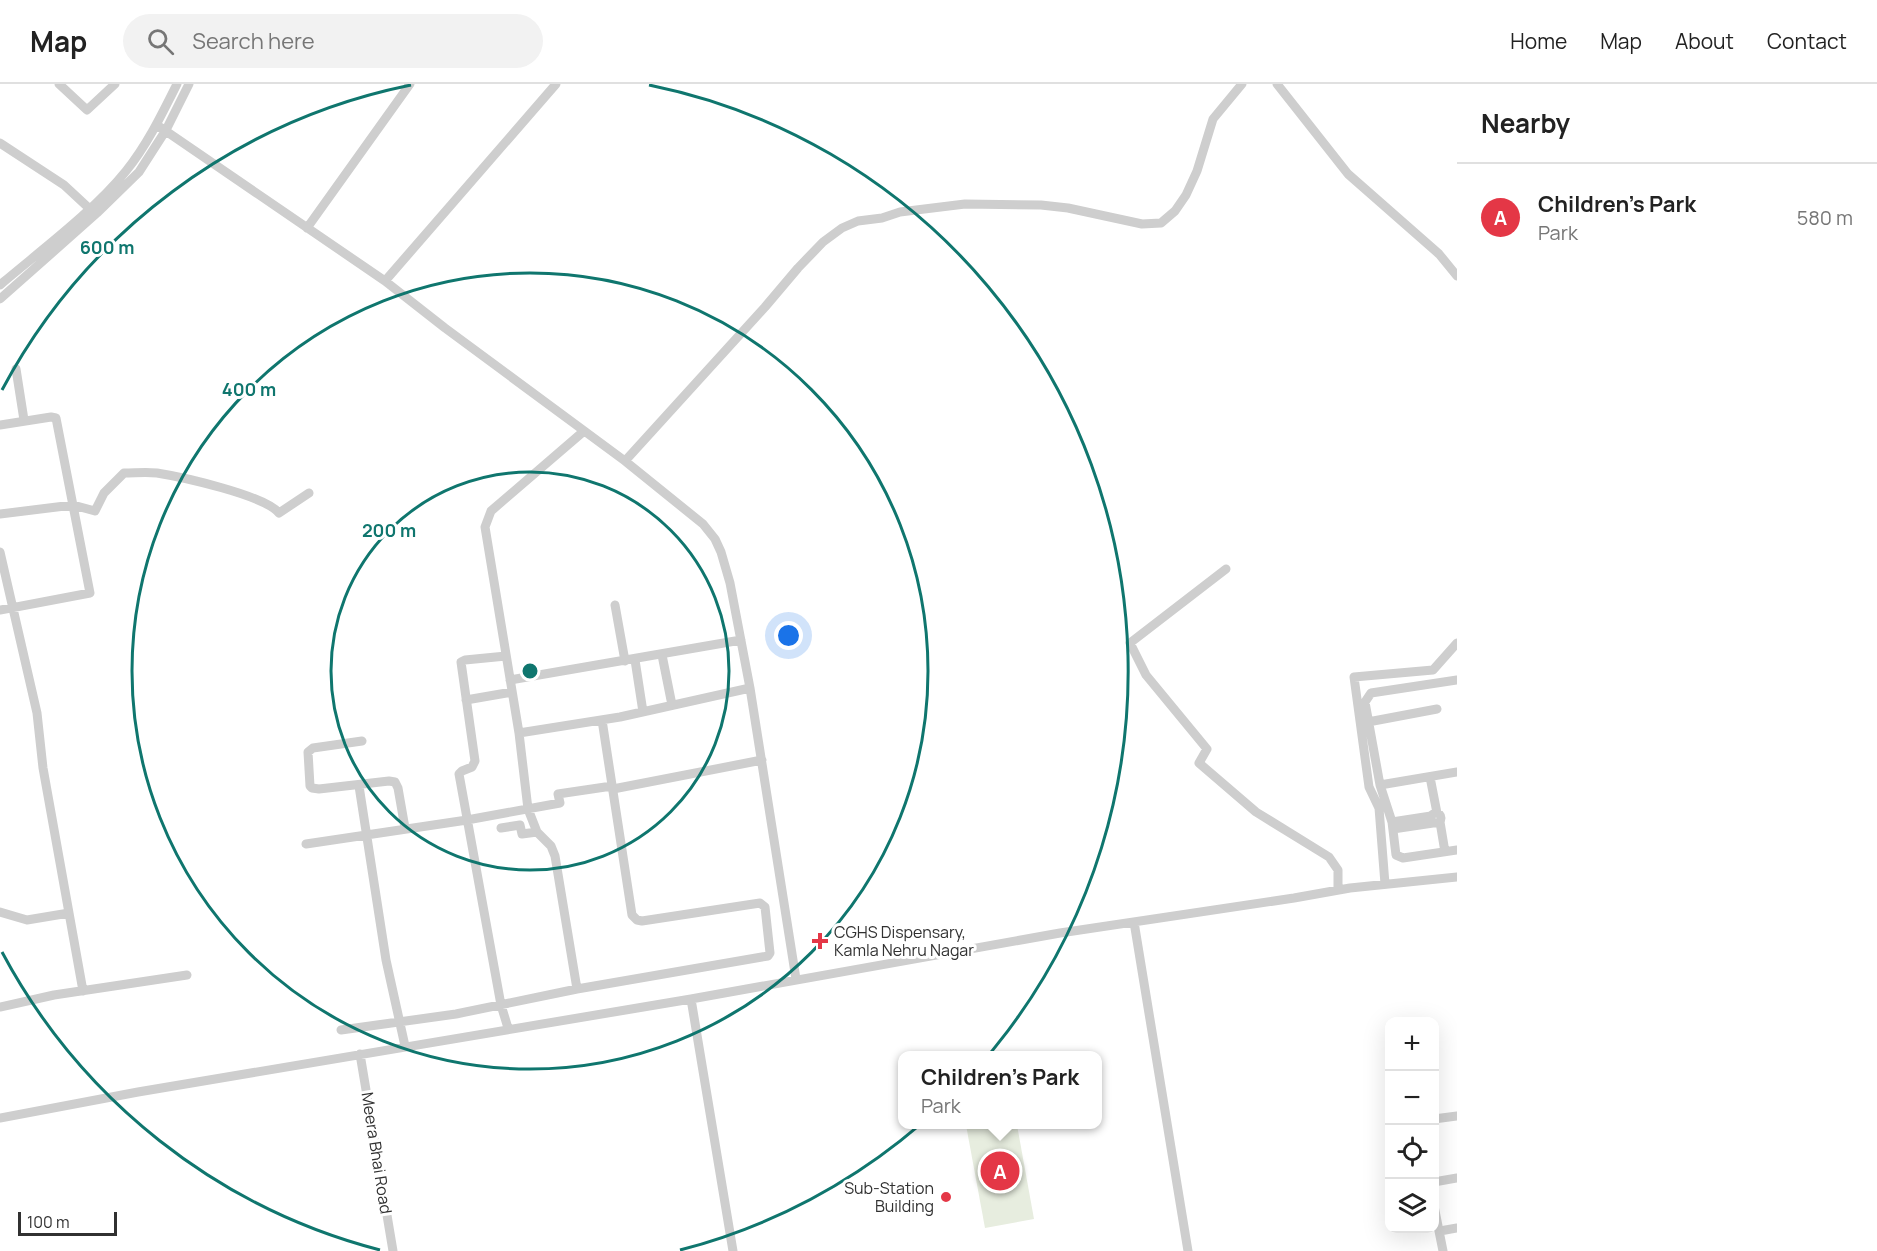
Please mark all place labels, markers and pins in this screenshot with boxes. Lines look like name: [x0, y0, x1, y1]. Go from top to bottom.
centre of rings: [520, 661, 540, 681]
place label: CGHS Dispensary, Kamla Nehru Nagar: [834, 921, 974, 961]
marker: CGHS Dispensary, Kamla Nehru Nagar: [811, 932, 829, 950]
pin: A: [980, 1148, 1020, 1194]
place label: Sub-Station Building: [844, 1177, 934, 1217]
marker: Sub-Station Building: [939, 1190, 953, 1204]

